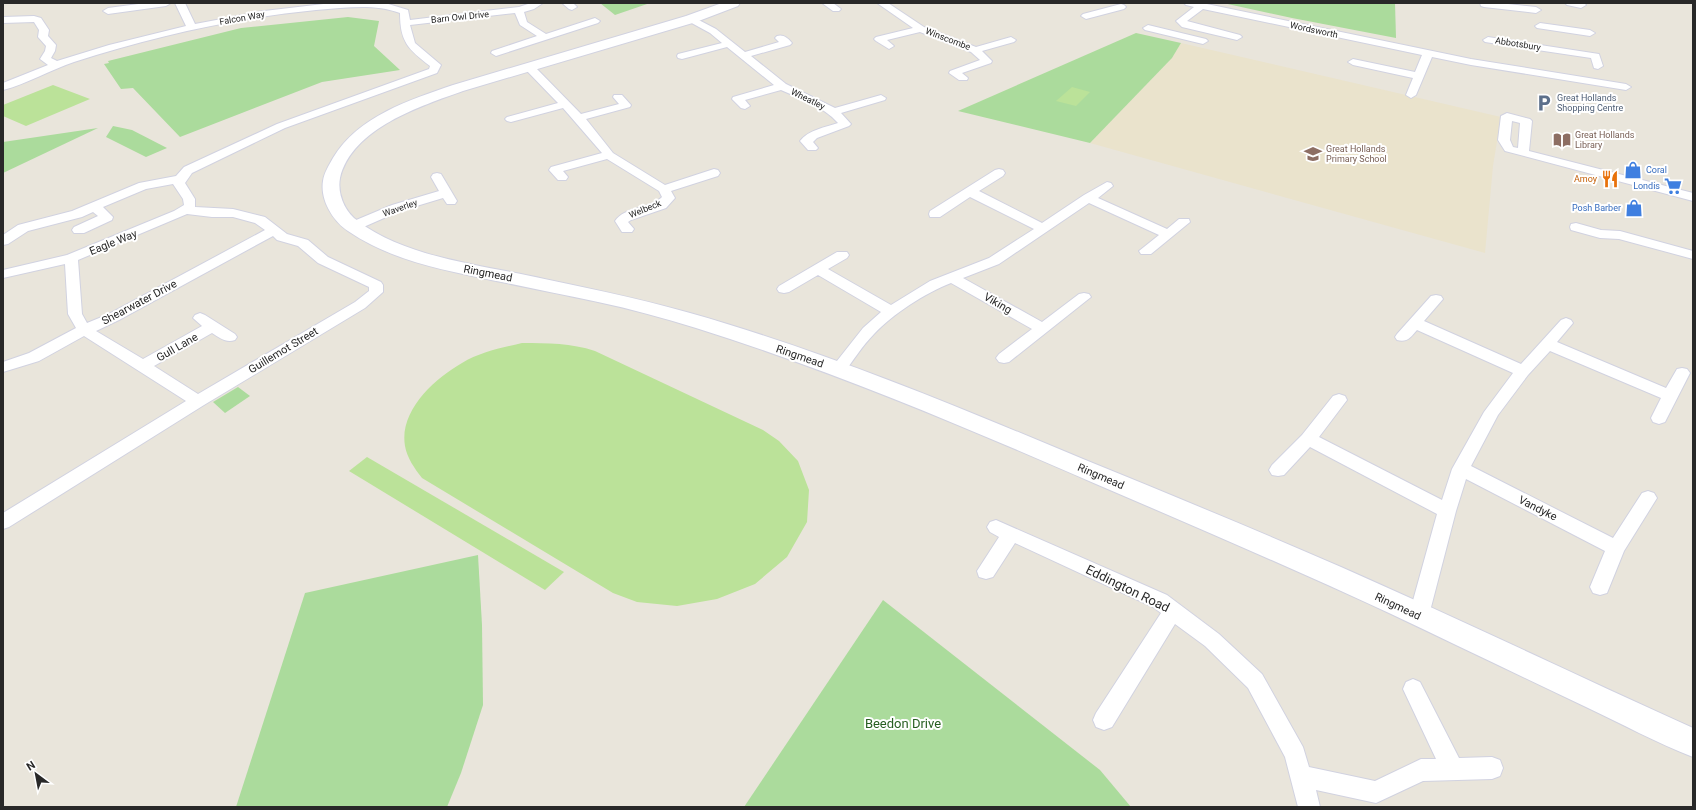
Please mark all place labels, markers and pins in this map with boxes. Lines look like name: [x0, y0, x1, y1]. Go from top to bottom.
parking icon: Great Hollands Shopping Centre: [1534, 93, 1554, 113]
place label: Great Hollands Shopping Centre: [1557, 93, 1623, 113]
library icon: Great Hollands Library: [1552, 130, 1572, 150]
place label: Great Hollands Library: [1575, 130, 1635, 150]
school or university icon: Great Hollands Primary School: [1303, 144, 1323, 164]
place label: Great Hollands Primary School: [1326, 144, 1387, 164]
shop icon: Coral: [1623, 160, 1643, 180]
place label: Coral: [1646, 165, 1667, 175]
restaurant icon: Amoy: [1600, 169, 1620, 189]
place label: Amoy: [1574, 174, 1598, 184]
supermarket icon: Londis: [1663, 176, 1683, 196]
place label: Londis: [1633, 181, 1660, 191]
shop icon: Posh Barber: [1624, 198, 1644, 218]
place label: Posh Barber: [1572, 203, 1621, 213]

